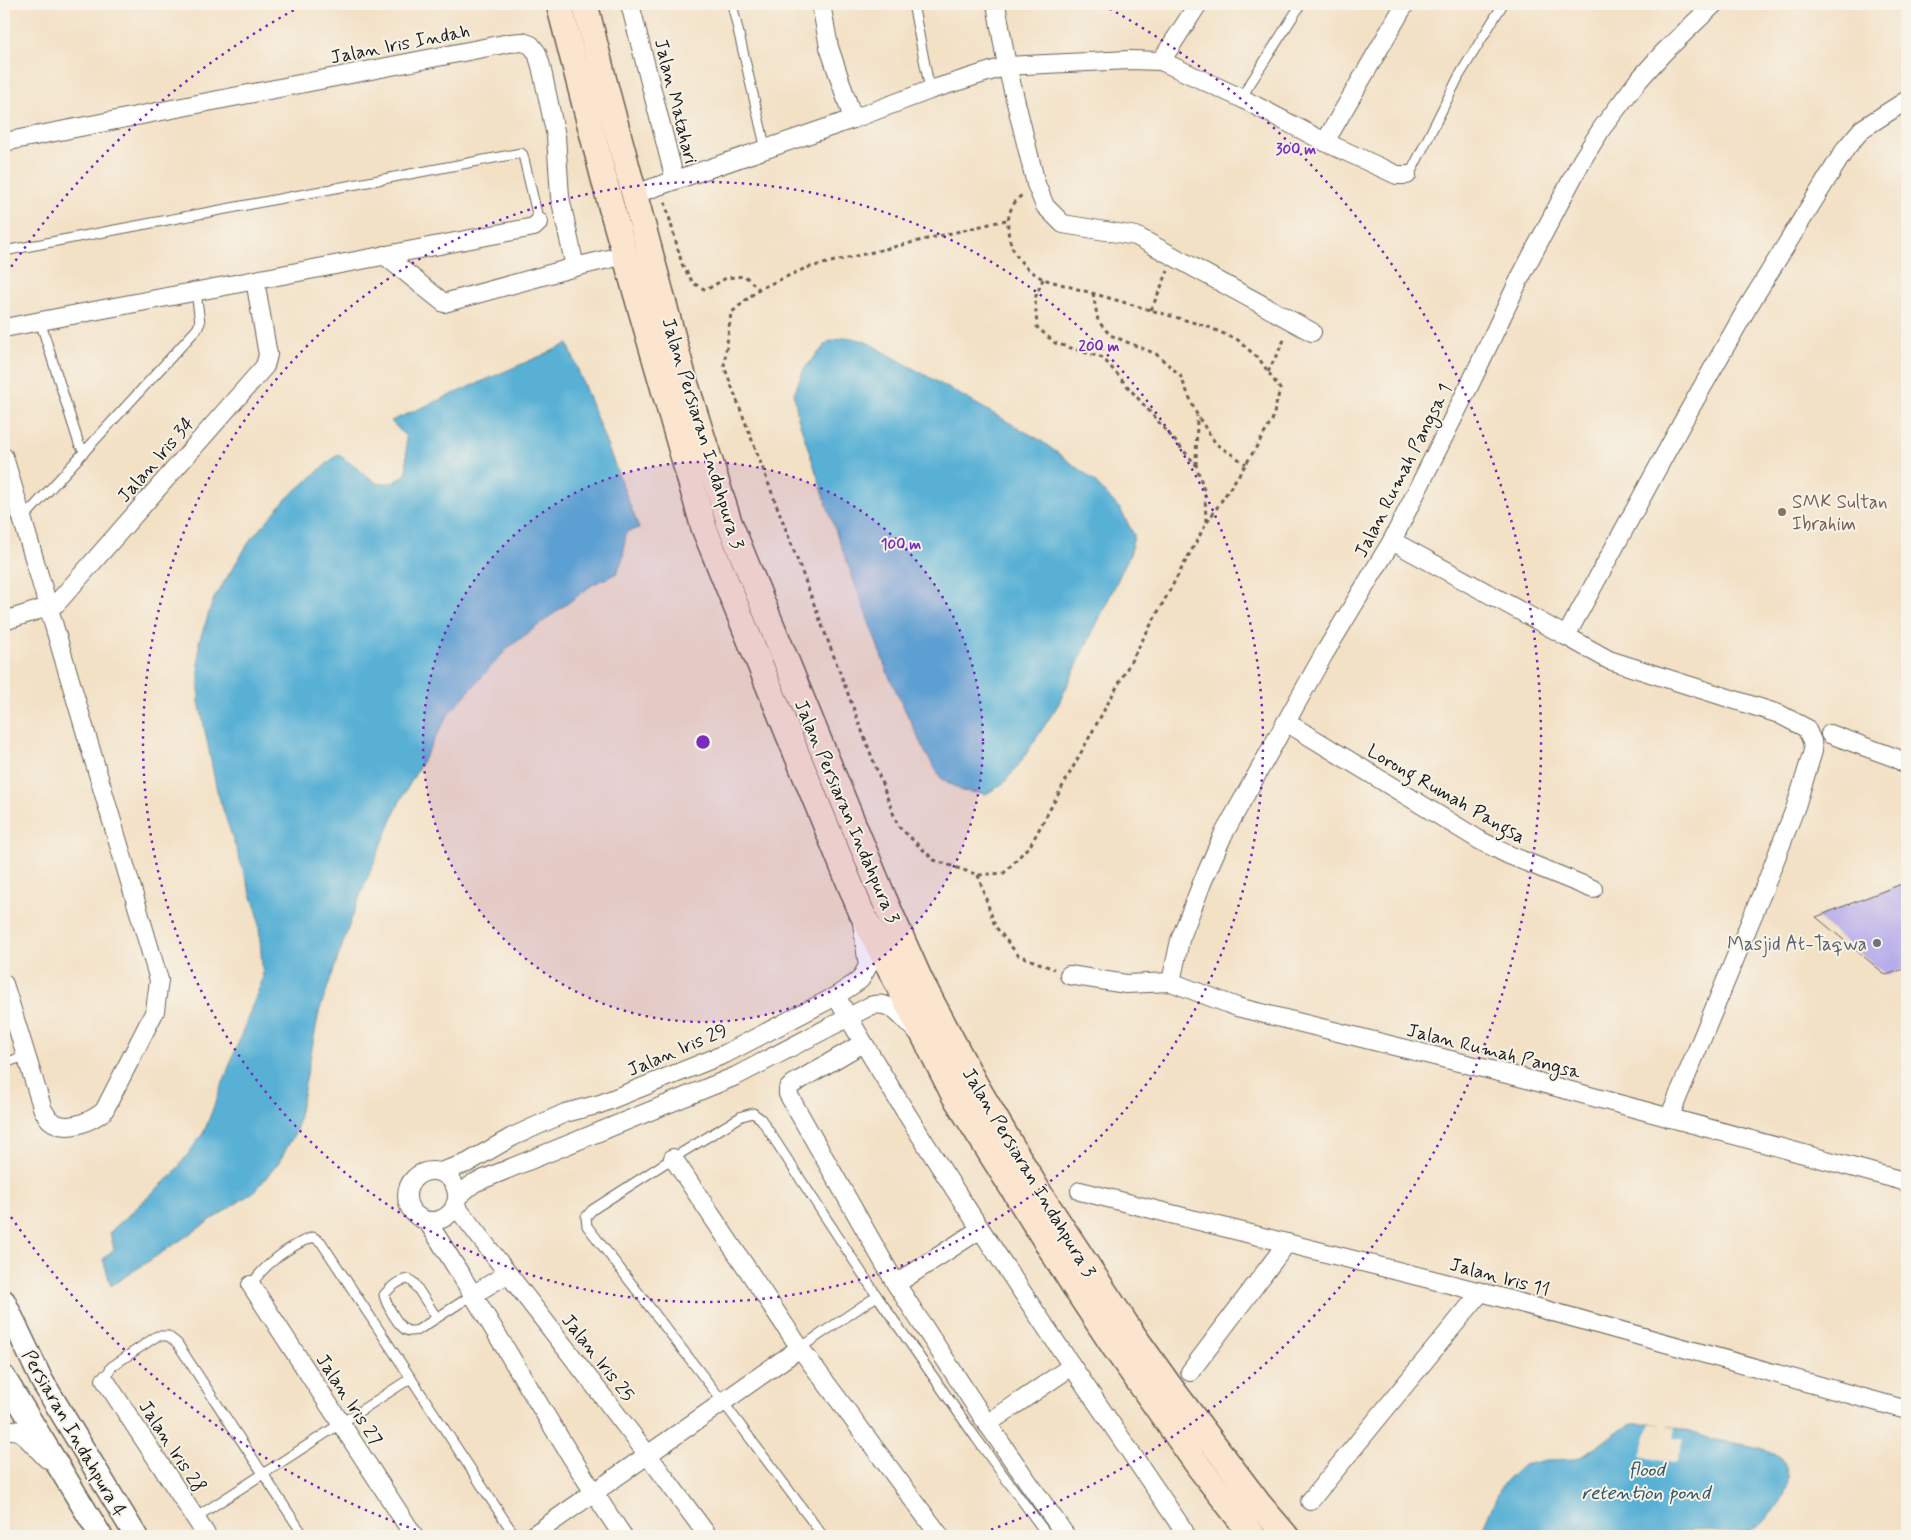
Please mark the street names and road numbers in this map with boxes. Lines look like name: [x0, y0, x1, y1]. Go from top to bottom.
street label: Jalan Iris Indah: [328, 19, 472, 70]
street label: Jalan Matahari: [648, 36, 703, 167]
street label: Jalan Persiaran Indahpura 3: [655, 315, 750, 552]
street label: Jalan Rumah Pangsa 1: [1349, 380, 1460, 563]
street label: Jalan Iris 34: [112, 412, 200, 508]
street label: Jalan Persiaran Indahpura 3: [788, 696, 905, 928]
street label: Lorong Rumah Pangsa: [1361, 739, 1530, 853]
street label: Jalan Iris 29: [624, 1018, 731, 1083]
street label: Jalan Rumah Pangsa: [1404, 1018, 1584, 1087]
street label: Jalan Persiaran Indahpura 3: [956, 1063, 1102, 1283]
street label: Jalan Iris 11: [1447, 1252, 1552, 1303]
street label: Jalan Iris 25: [556, 1309, 640, 1407]
street label: Persiaran Indahpura 4: [16, 1346, 132, 1522]
street label: Jalan Iris 27: [310, 1349, 388, 1450]
street label: Jalan Iris 28: [133, 1396, 211, 1498]

